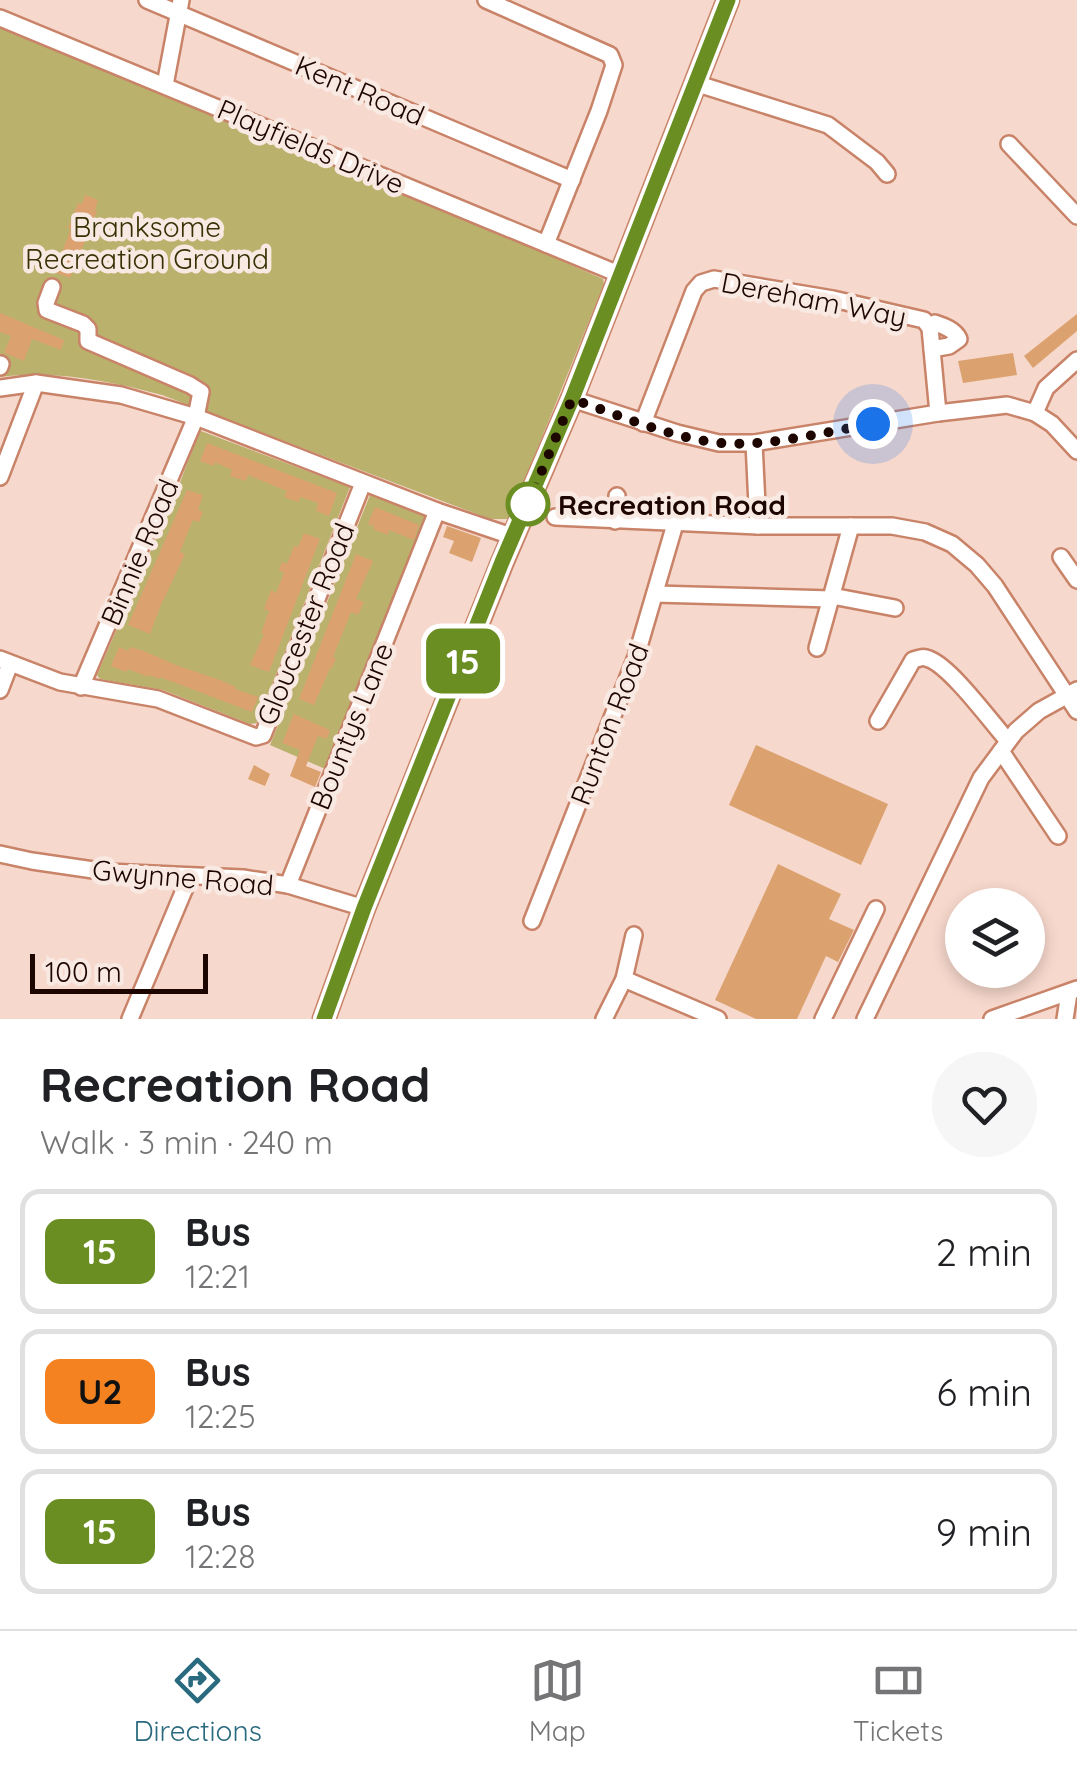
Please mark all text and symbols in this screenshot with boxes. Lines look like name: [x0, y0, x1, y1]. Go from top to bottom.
street label: Kent Road: [290, 47, 430, 133]
street label: Playfields Drive: [212, 91, 410, 201]
park label: Branksome Recreation Ground: [25, 209, 269, 276]
street label: Dereham Way: [718, 264, 910, 334]
your location: [848, 399, 898, 449]
street label: Binnie Road: [93, 474, 185, 630]
marker: Recreation Road: [507, 483, 549, 525]
place label: Recreation Road: [558, 487, 786, 522]
street label: Gloucester Road: [249, 518, 361, 730]
line badge: 15: [418, 628, 508, 694]
street label: Bountys Lane: [302, 637, 400, 815]
street label: Runton Road: [562, 638, 656, 810]
text: 15: [446, 639, 480, 683]
street label: Gwynne Road: [91, 852, 275, 902]
map controls: [945, 888, 1045, 988]
button: layers: [945, 888, 1045, 988]
scale bar: [30, 949, 208, 994]
text: 100 m: [45, 954, 122, 989]
button: heart: [932, 1052, 1037, 1157]
text: Recreation Road: [40, 1054, 430, 1114]
text: Walk · 3 min · 240 m: [40, 1122, 333, 1162]
text: Bus: [185, 1208, 251, 1256]
text: 2 min: [936, 1228, 1032, 1276]
text: 15: [83, 1229, 117, 1273]
text: 12:21: [185, 1256, 250, 1296]
text: Bus: [185, 1348, 251, 1396]
text: 6 min: [936, 1368, 1032, 1416]
text: U2: [78, 1369, 122, 1413]
text: 12:25: [185, 1396, 256, 1436]
text: Bus: [185, 1488, 251, 1536]
text: 9 min: [936, 1508, 1032, 1556]
text: 15: [83, 1509, 117, 1553]
text: 12:28: [185, 1536, 256, 1576]
tab: Directions: [133, 1653, 262, 1748]
tab: Map: [529, 1653, 586, 1748]
tab: Tickets: [853, 1653, 944, 1748]

